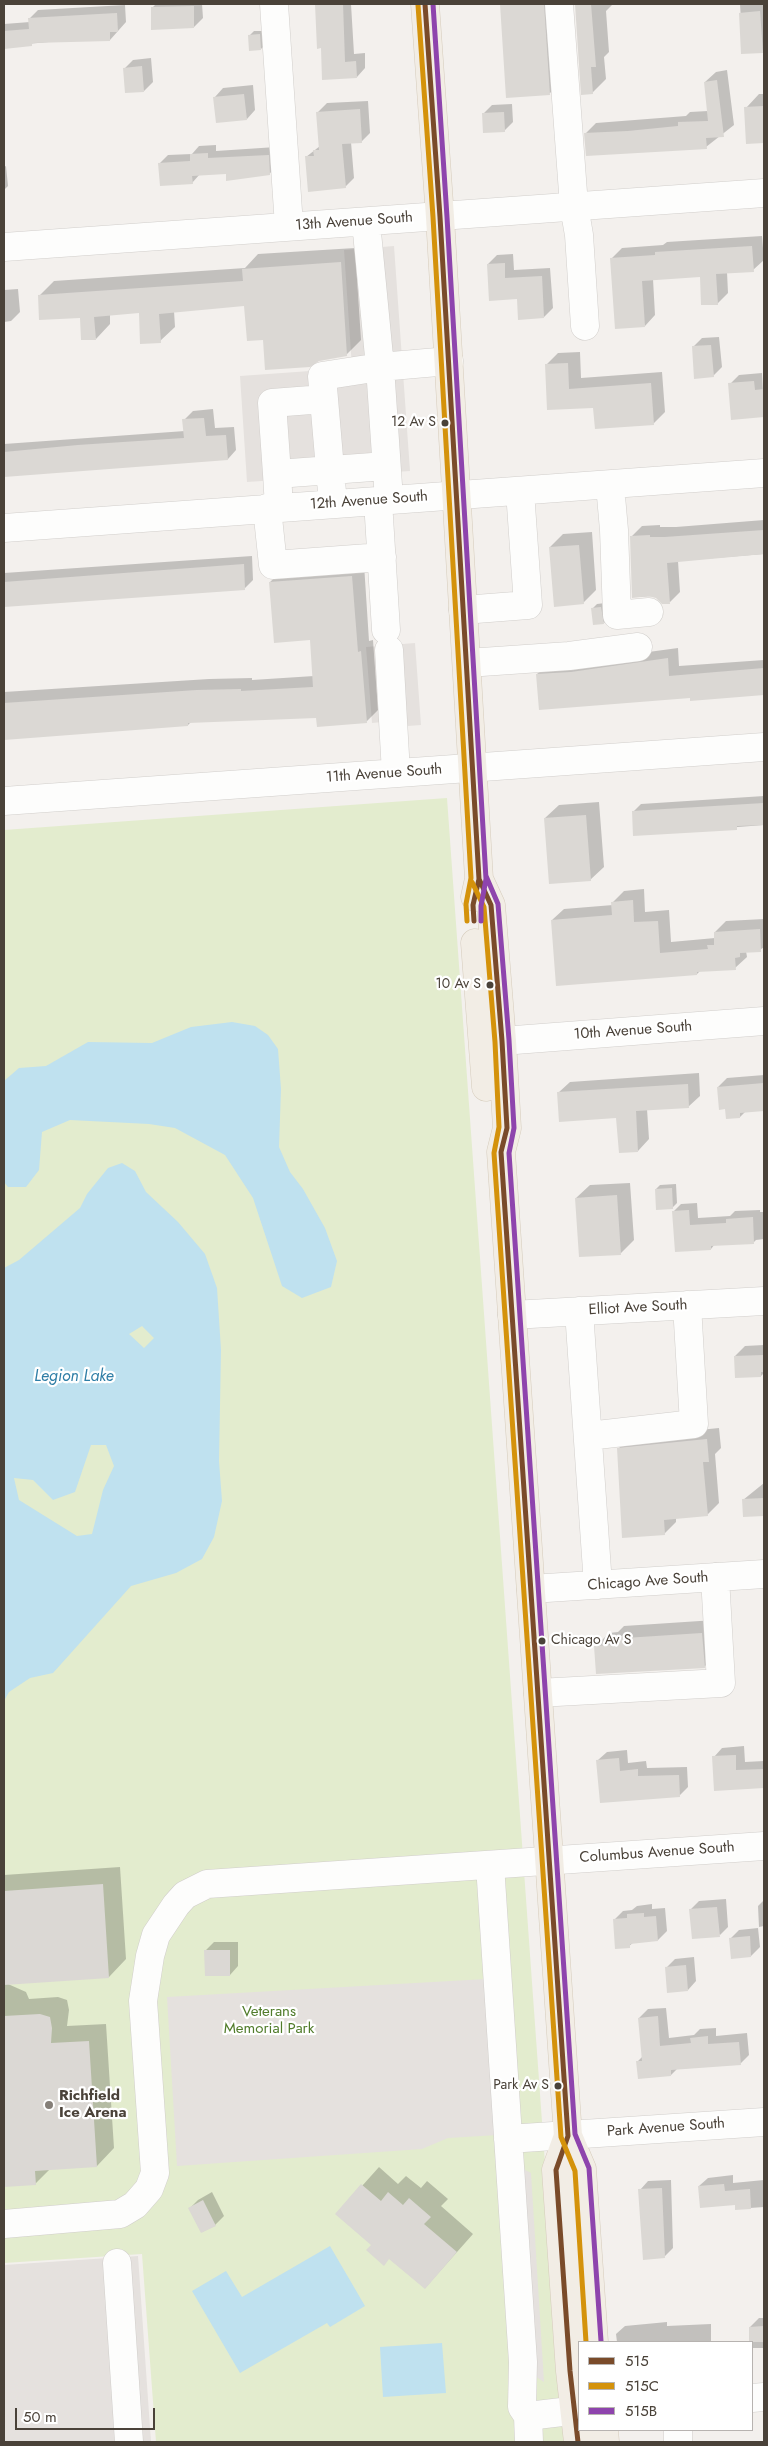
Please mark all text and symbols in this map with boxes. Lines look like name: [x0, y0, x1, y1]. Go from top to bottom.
street label: 13th Avenue South: [295, 209, 413, 235]
place label: 12 Av S: [391, 415, 436, 431]
marker: 12 Av S: [440, 418, 450, 428]
street label: 12th Avenue South: [309, 488, 429, 514]
street label: 11th Avenue South: [325, 761, 443, 787]
place label: 10 Av S: [436, 977, 481, 993]
marker: 10 Av S: [485, 980, 495, 990]
street label: 10th Avenue South: [573, 1018, 693, 1044]
street label: Elliot Ave South: [588, 1296, 688, 1320]
water label: Legion Lake: [34, 1367, 114, 1387]
street label: Chicago Ave South: [587, 1569, 709, 1595]
place label: Chicago Av S: [551, 1633, 631, 1649]
marker: Chicago Av S: [537, 1636, 547, 1646]
street label: Columbus Avenue South: [579, 1839, 735, 1867]
park label: Veterans Memorial Park: [224, 2003, 314, 2038]
place label: Park Av S: [493, 2078, 549, 2094]
marker: Park Av S: [553, 2081, 563, 2091]
place label: Richfield Ice Arena: [59, 2087, 127, 2122]
marker: Richfield Ice Arena: [43, 2099, 55, 2111]
street label: Park Avenue South: [606, 2115, 726, 2141]
legend: [578, 2341, 753, 2431]
text: 515: [625, 2350, 649, 2372]
text: 515C: [625, 2375, 659, 2397]
scale bar: [18, 2398, 158, 2430]
text: 515B: [625, 2400, 657, 2422]
text: 50 m: [23, 2406, 57, 2428]

